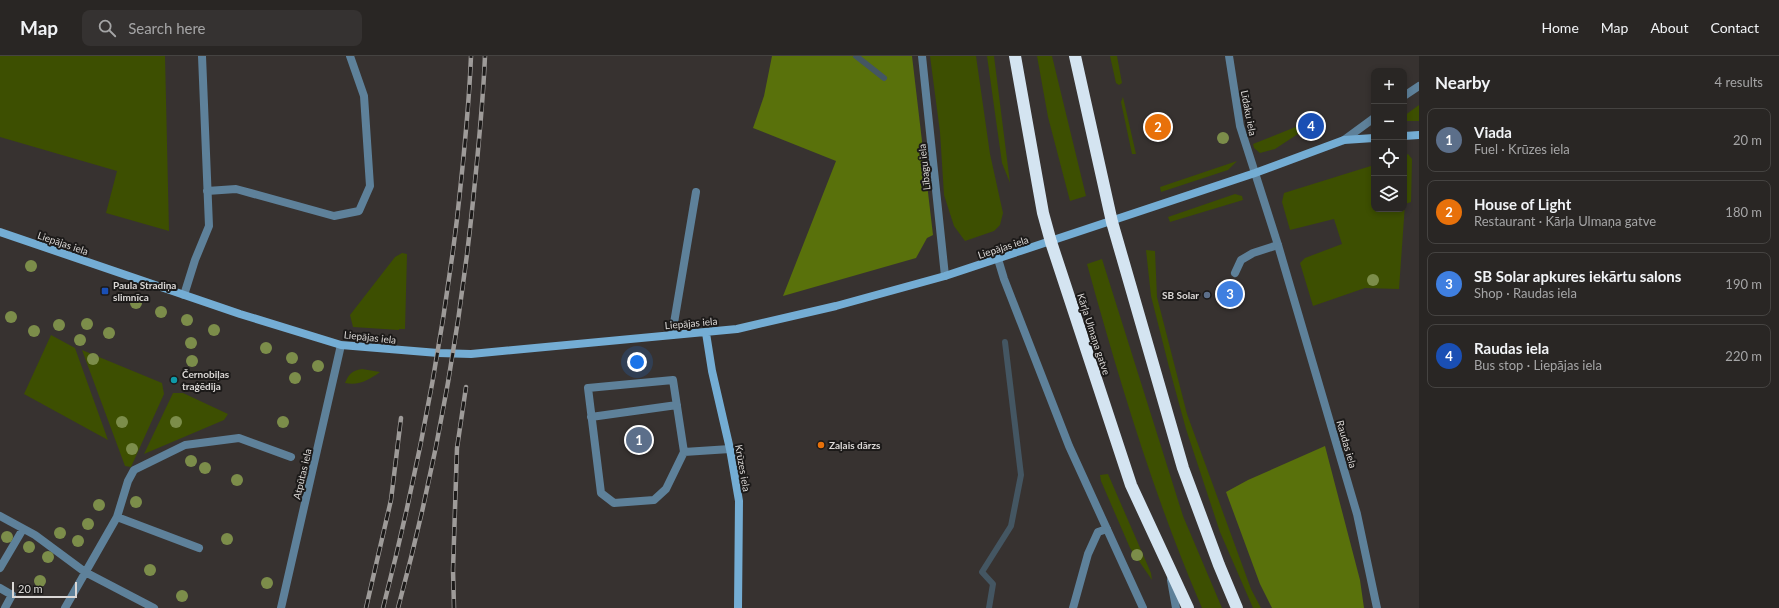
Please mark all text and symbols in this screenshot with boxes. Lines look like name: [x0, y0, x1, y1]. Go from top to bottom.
search box: [82, 10, 362, 46]
text: Map: [20, 16, 58, 39]
icon: search: [96, 17, 118, 39]
text: Search here: [128, 19, 206, 37]
text: Home: [1541, 19, 1579, 36]
text: Map: [1601, 19, 1628, 36]
text: About: [1650, 19, 1688, 36]
text: Contact: [1710, 19, 1759, 36]
map controls: [1371, 68, 1407, 212]
button: +: [1371, 68, 1407, 104]
text: Nearby: [1435, 72, 1490, 93]
text: 4 results: [1715, 74, 1763, 90]
street label: Līdaku iela: [1239, 89, 1259, 137]
button: −: [1371, 104, 1407, 140]
pin: 4: [1298, 111, 1324, 141]
pin: 2: [1145, 112, 1171, 142]
text: Viada: [1474, 123, 1512, 141]
text: 1: [1445, 132, 1453, 148]
text: 20 m: [1733, 132, 1762, 148]
button: locate: [1371, 140, 1407, 176]
text: Fuel · Krūzes iela: [1474, 141, 1570, 157]
street label: Lībagu iela: [916, 143, 932, 191]
button: layers: [1371, 176, 1407, 212]
text: House of Light: [1474, 195, 1571, 213]
text: 2: [1445, 204, 1453, 220]
text: 180 m: [1725, 204, 1762, 220]
text: Restaurant · Kārļa Ulmaņa gatve: [1474, 213, 1656, 229]
street label: Liepājas iela: [36, 229, 90, 257]
street label: Liepājas iela: [976, 233, 1030, 261]
text: SB Solar apkures iekārtu salons: [1474, 267, 1681, 285]
text: 3: [1445, 276, 1453, 292]
text: 190 m: [1725, 276, 1762, 292]
place label: Paula Stradiņa slimnīca: [113, 279, 176, 303]
pin: 3: [1217, 279, 1243, 309]
text: Shop · Raudas iela: [1474, 285, 1577, 301]
marker: Paula Stradiņa slimnīca: [100, 286, 110, 296]
place label: SB Solar: [1162, 289, 1199, 301]
marker: SB Solar: [1202, 290, 1212, 300]
street label: Kārļa Ulmaņa gatve: [1075, 292, 1113, 376]
street label: Liepājas iela: [664, 315, 718, 331]
street label: Liepājas iela: [343, 328, 397, 346]
text: Raudas iela: [1474, 339, 1549, 357]
text: 4: [1445, 348, 1453, 364]
text: 220 m: [1725, 348, 1762, 364]
your location: [627, 352, 647, 372]
text: Bus stop · Liepājas iela: [1474, 357, 1602, 373]
place label: Černobiļas traģēdija: [182, 368, 230, 392]
marker: Černobiļas traģēdija: [169, 375, 179, 385]
street label: Raudas iela: [1334, 419, 1360, 469]
pin: 1: [626, 425, 652, 455]
place label: Zaļais dārzs: [829, 439, 881, 451]
marker: Zaļais dārzs: [816, 440, 826, 450]
street label: Krūzes iela: [733, 444, 753, 492]
street label: Atpūtas iela: [290, 447, 314, 501]
scale bar: [12, 580, 77, 599]
text: 20 m: [18, 582, 43, 595]

